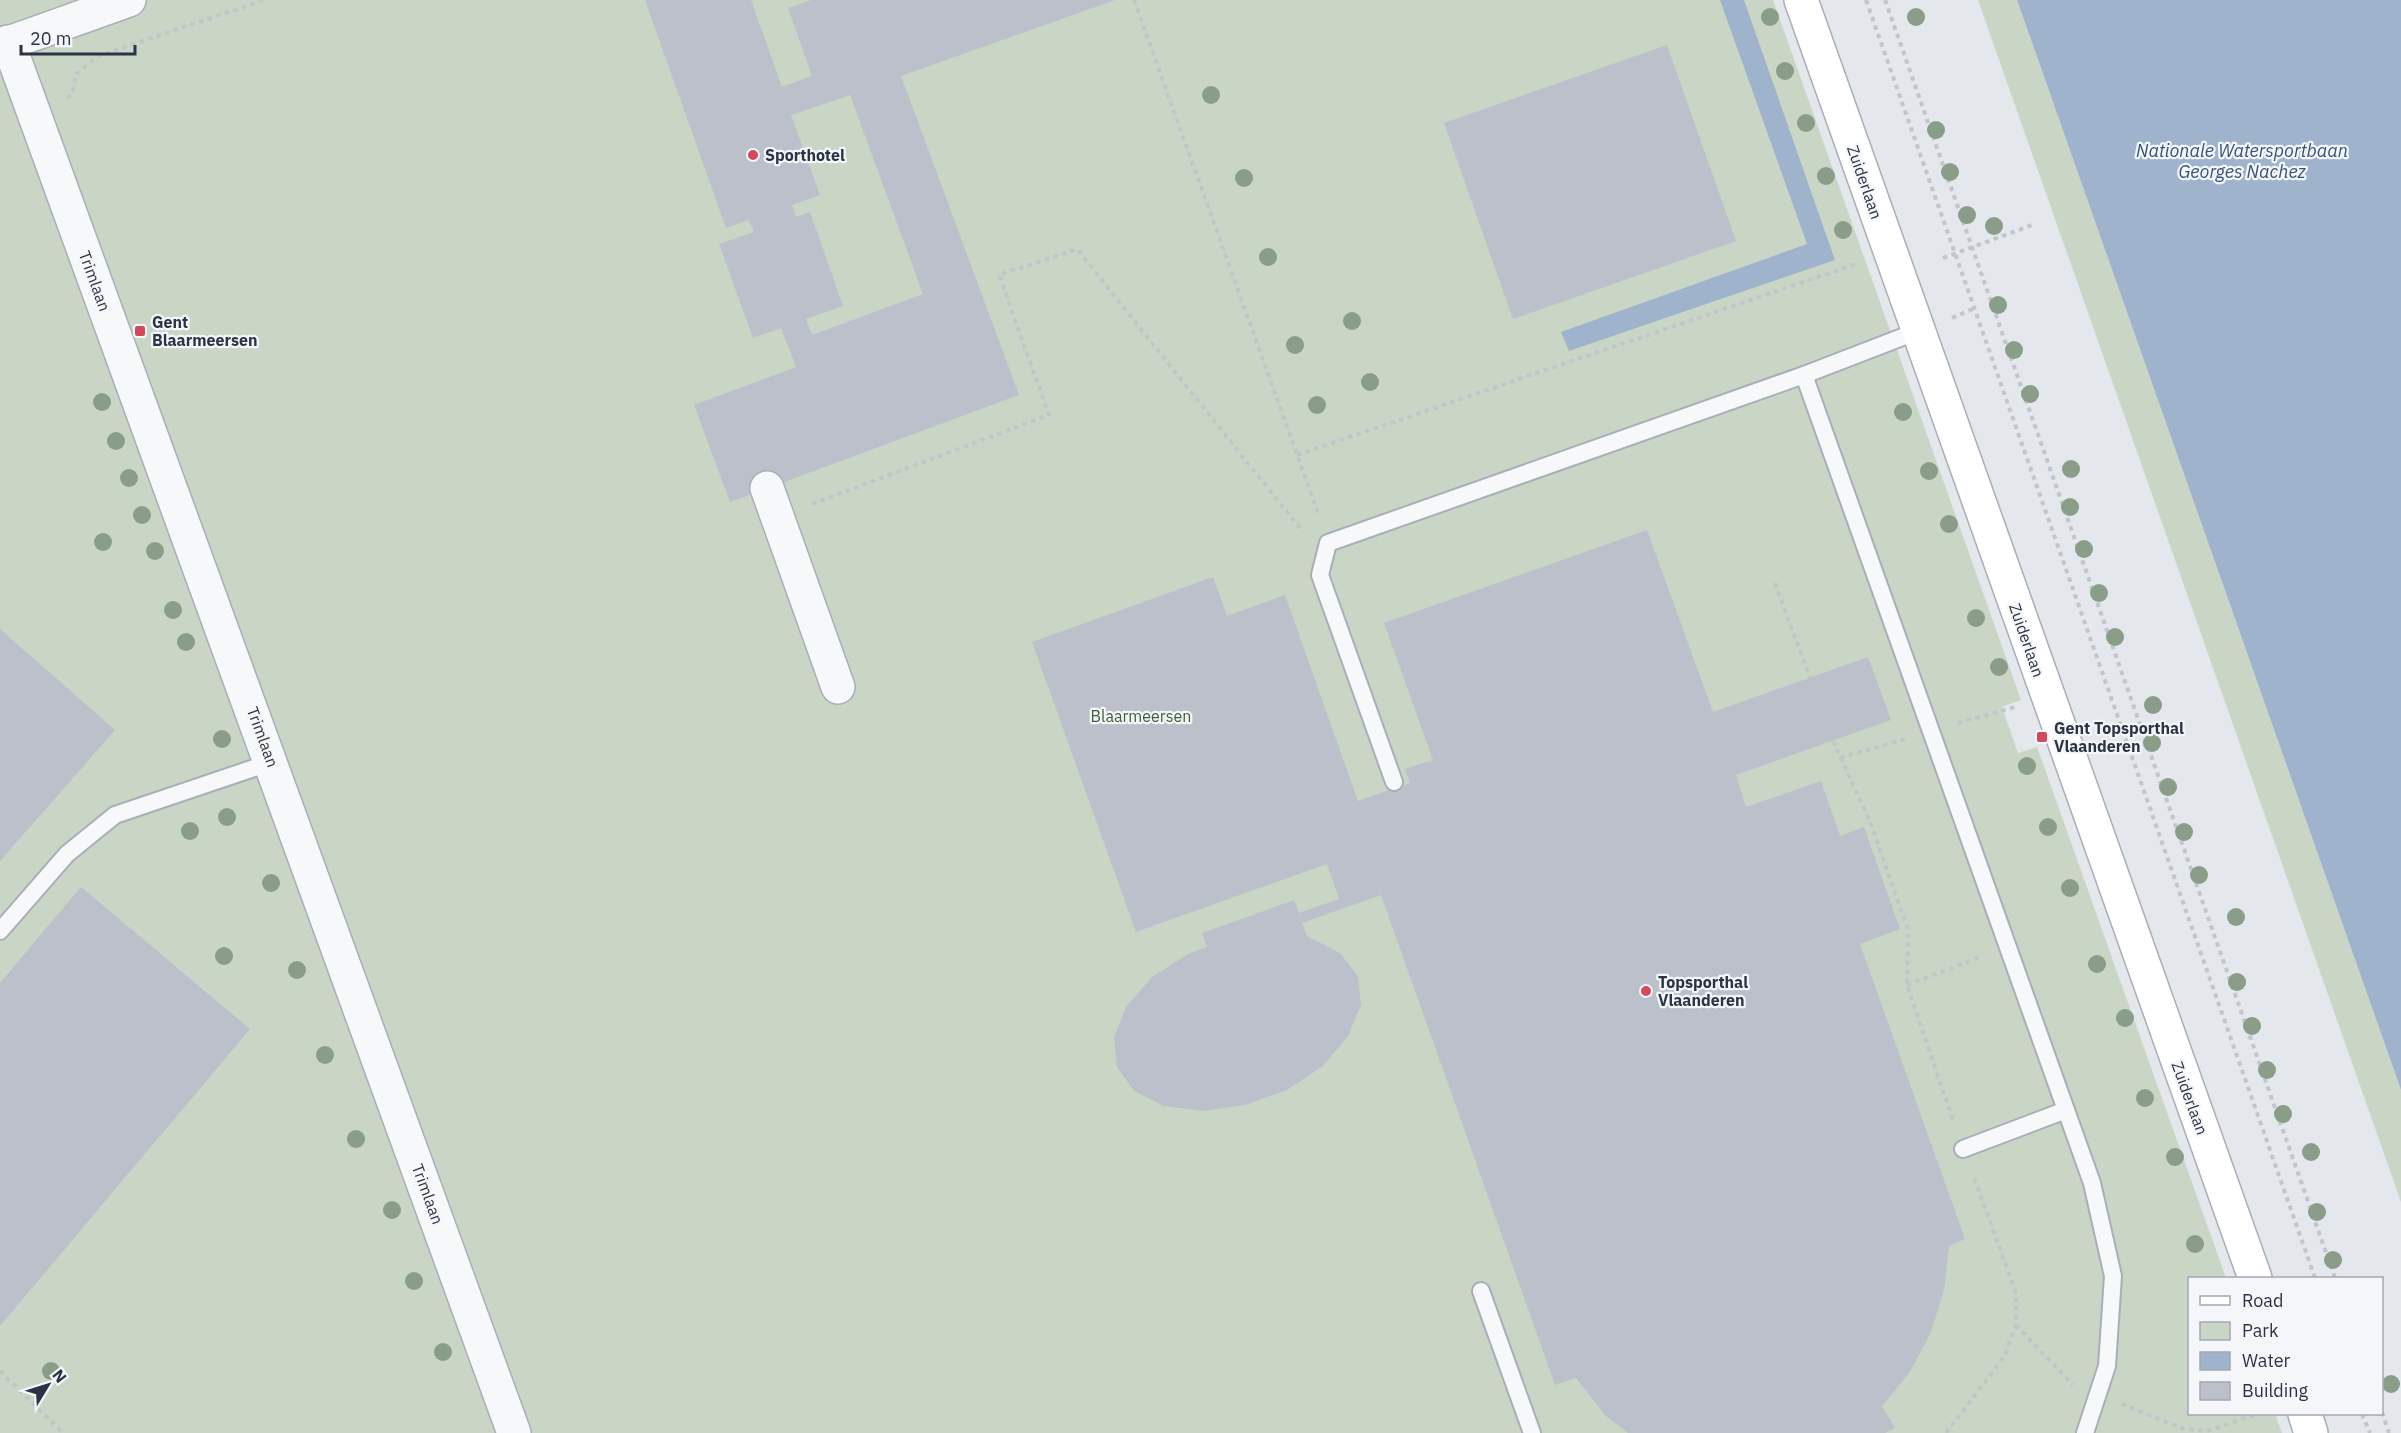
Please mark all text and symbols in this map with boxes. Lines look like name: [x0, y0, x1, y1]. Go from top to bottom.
scale bar: [21, 18, 135, 56]
text: 20 m: [30, 27, 72, 50]
water label: Nationale Watersportbaan Georges Nachez: [2136, 139, 2348, 183]
street label: Zuiderlaan: [1843, 142, 1887, 222]
place label: Sporthotel: [765, 145, 845, 165]
marker: Sporthotel: [746, 148, 760, 162]
street label: Trimlaan: [75, 248, 115, 314]
place label: Gent Blaarmeersen: [152, 312, 258, 350]
marker: Gent Blaarmeersen: [133, 324, 147, 338]
street label: Zuiderlaan: [2005, 600, 2049, 680]
street label: Trimlaan: [243, 704, 283, 770]
park label: Blaarmeersen: [1091, 706, 1191, 726]
place label: Gent Topsporthal Vlaanderen: [2054, 718, 2184, 756]
marker: Gent Topsporthal Vlaanderen: [2035, 730, 2049, 744]
place label: Topsporthal Vlaanderen: [1658, 972, 1748, 1010]
marker: Topsporthal Vlaanderen: [1639, 984, 1653, 998]
street label: Zuiderlaan: [2167, 1059, 2213, 1137]
street label: Trimlaan: [408, 1161, 448, 1227]
legend: [2188, 1277, 2383, 1415]
text: Road: [2242, 1289, 2283, 1312]
text: Park: [2242, 1319, 2279, 1342]
text: Water: [2242, 1349, 2291, 1372]
north arrow: [18, 1355, 78, 1415]
text: N: [48, 1365, 71, 1386]
text: Building: [2242, 1379, 2309, 1402]

